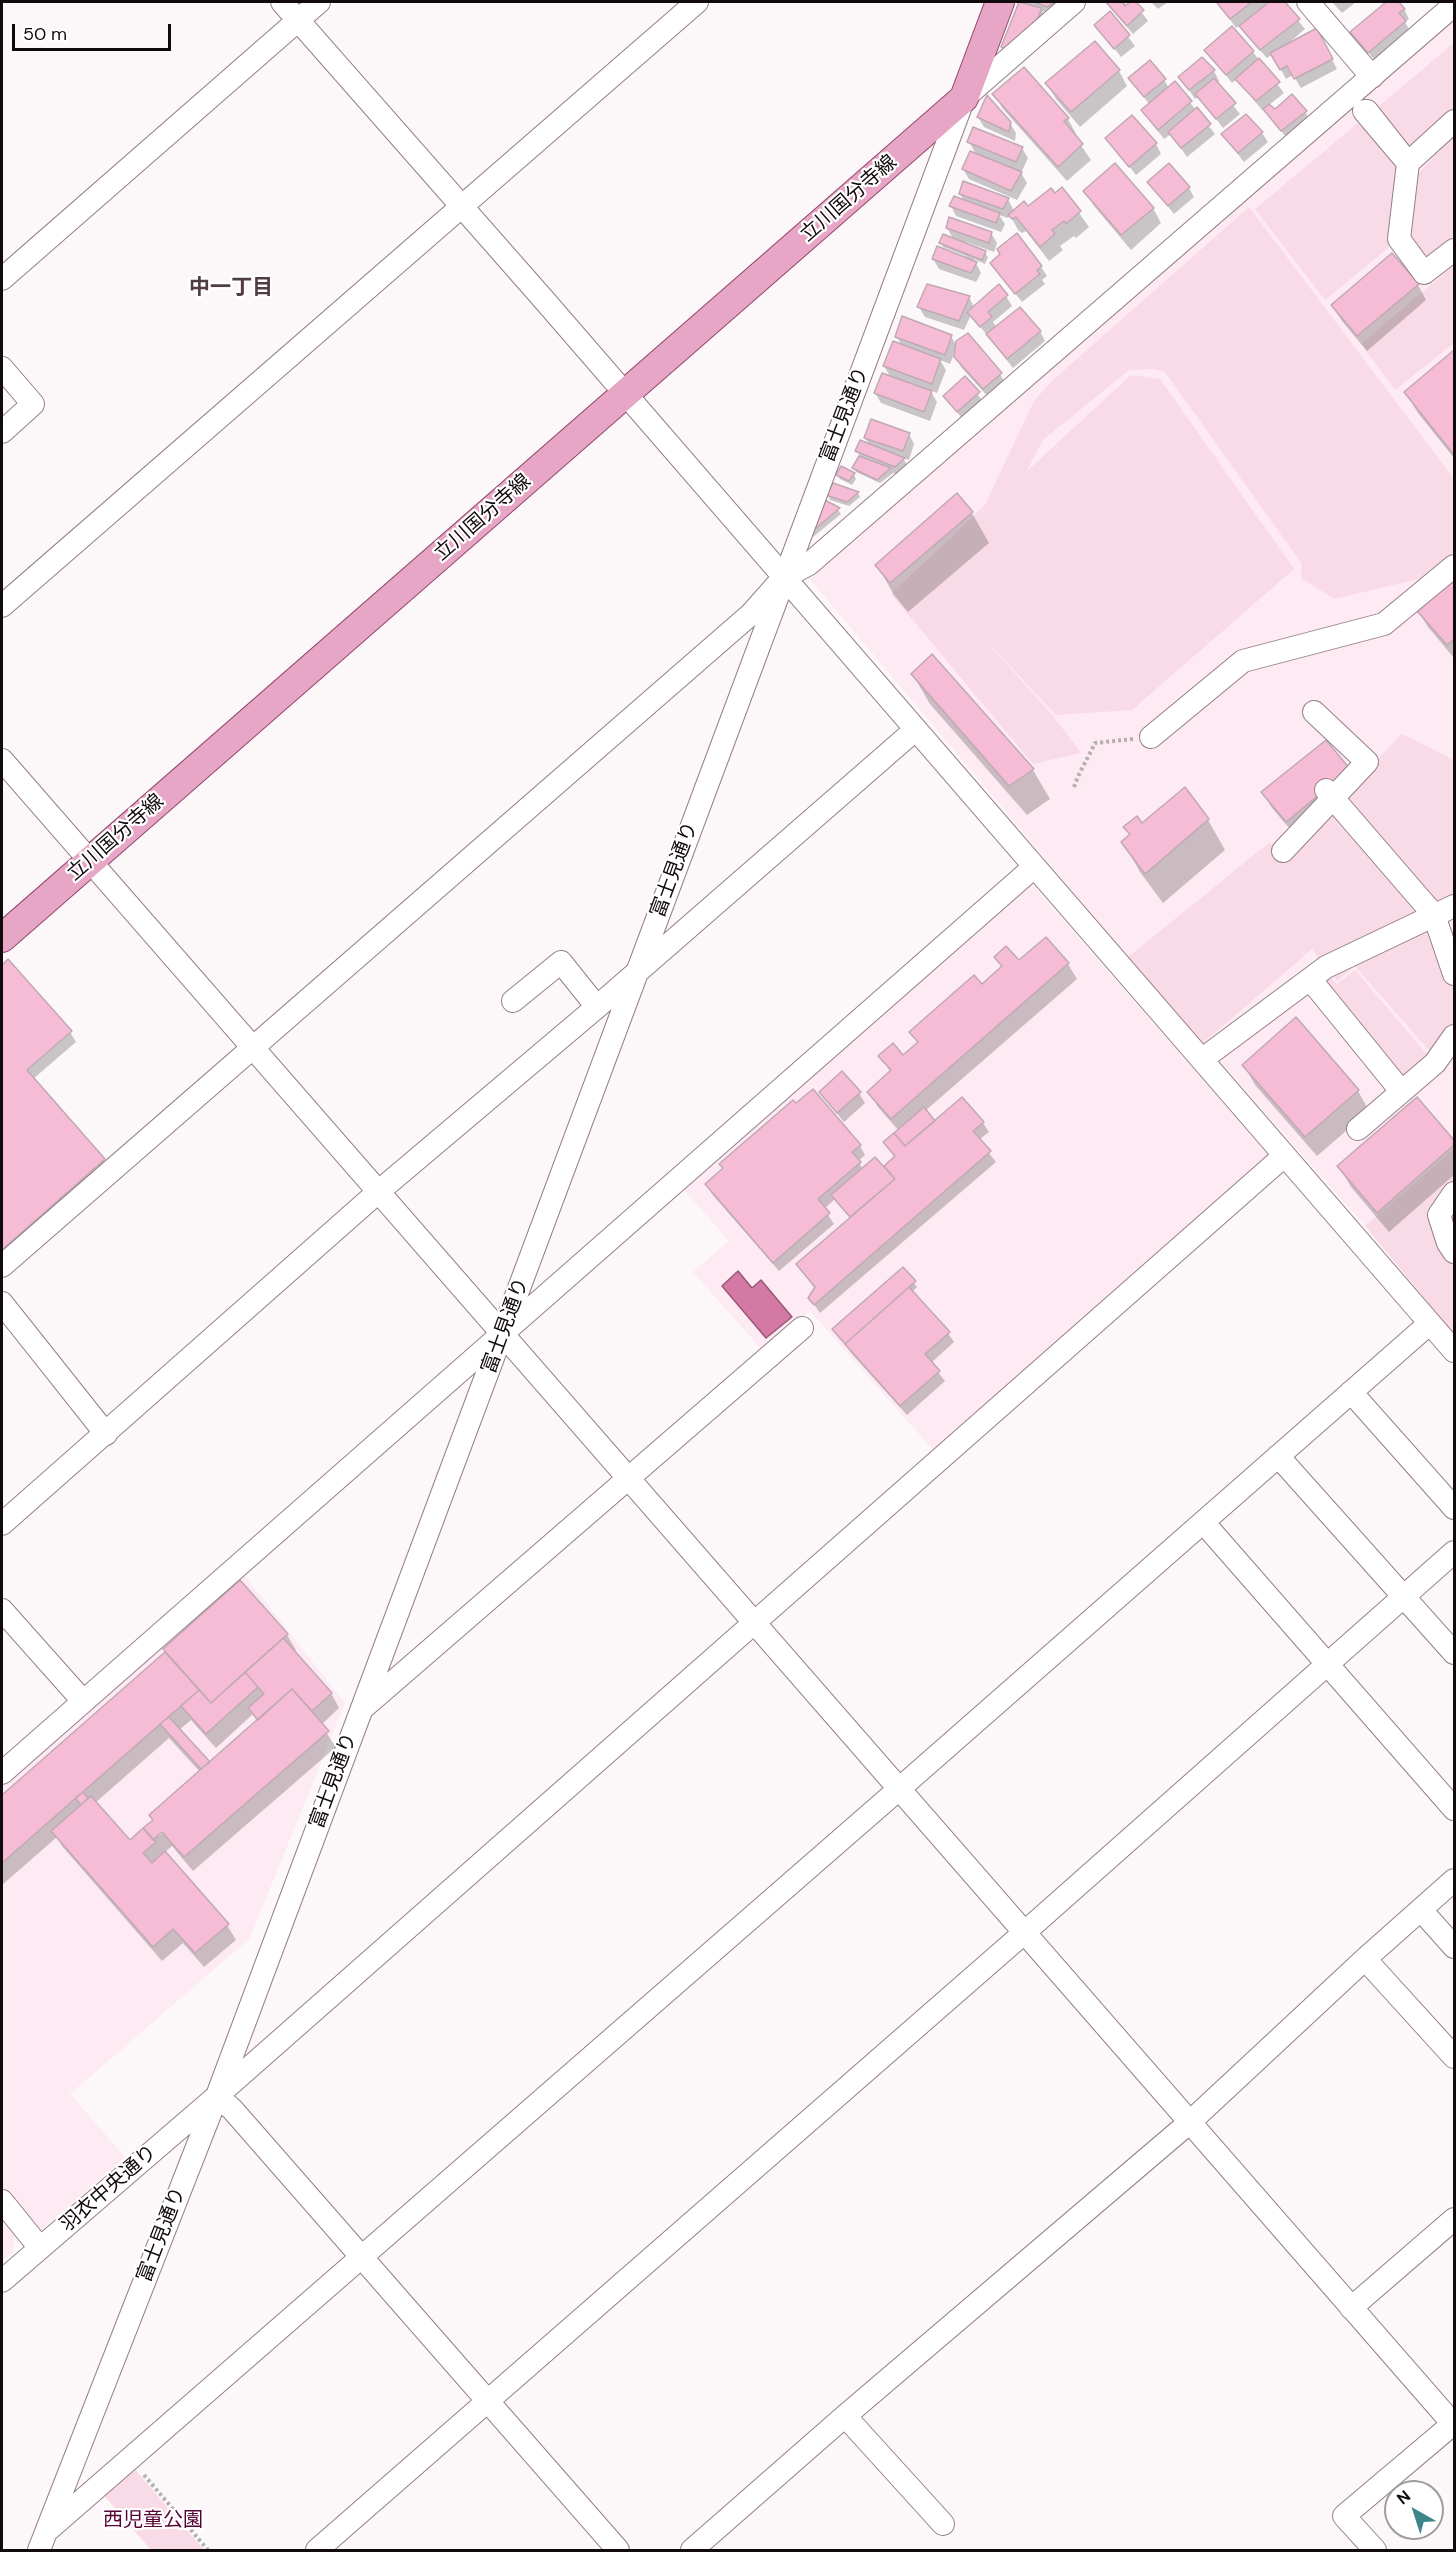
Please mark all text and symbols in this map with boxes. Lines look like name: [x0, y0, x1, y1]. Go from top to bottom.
scale bar: [15, 12, 174, 50]
text: 50 m: [23, 22, 67, 46]
street label: 立川国分寺線: [796, 151, 902, 247]
district label: 中一丁目: [189, 275, 273, 301]
street label: 富士見通り: [816, 364, 874, 466]
street label: 立川国分寺線: [430, 470, 536, 566]
street label: 立川国分寺線: [63, 790, 169, 886]
street label: 富士見通り: [647, 819, 703, 921]
street label: 富士見通り: [478, 1275, 534, 1377]
street label: 富士見通り: [306, 1730, 362, 1832]
street label: 羽衣中央通り: [56, 2141, 162, 2237]
street label: 富士見通り: [133, 2184, 191, 2286]
north arrow: [1384, 2480, 1444, 2540]
text: N: [1392, 2485, 1415, 2509]
park label: 西児童公園: [103, 2509, 203, 2533]

